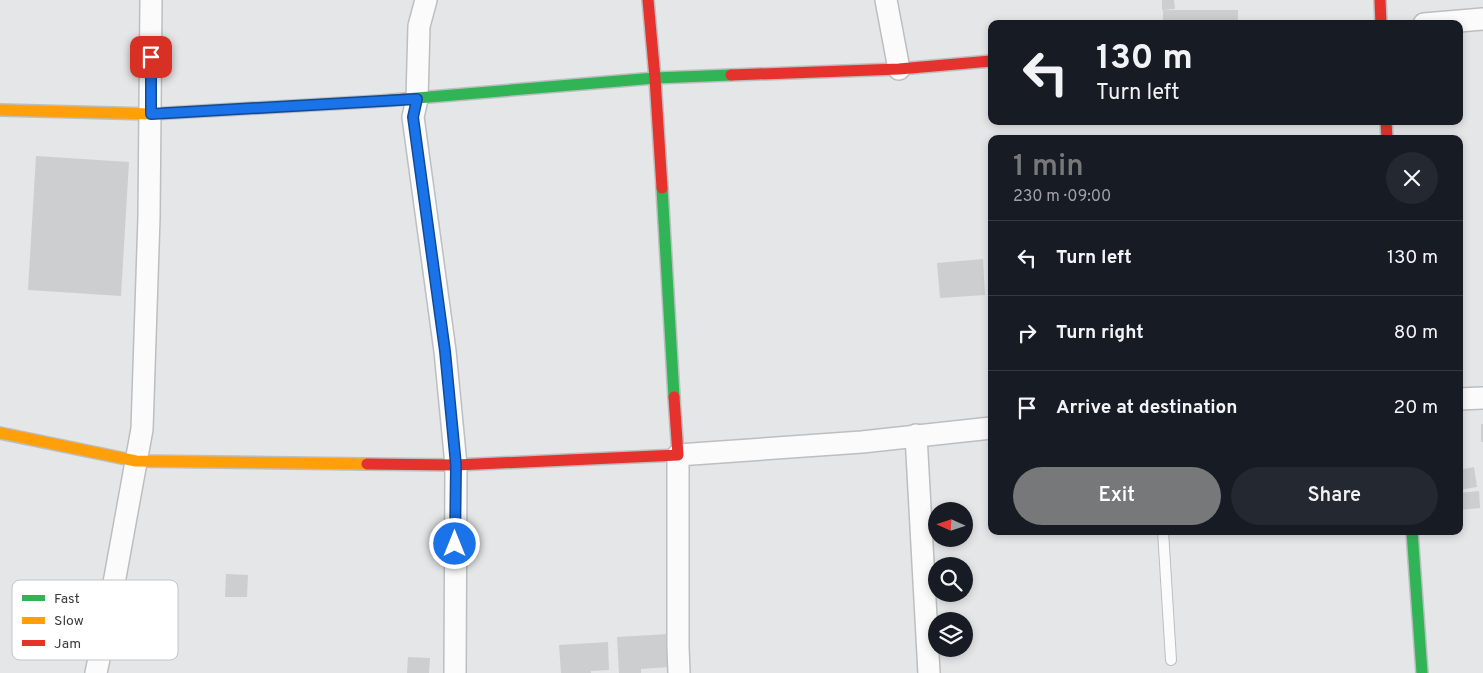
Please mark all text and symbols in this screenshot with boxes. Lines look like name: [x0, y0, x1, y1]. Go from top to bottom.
pin: [130, 36, 172, 78]
text: 130 m: [1096, 37, 1193, 81]
icon: left: [1013, 40, 1078, 105]
icon: arrive: [137, 43, 165, 71]
text: Turn left: [1096, 80, 1179, 107]
text: 1 min: [1013, 149, 1084, 186]
button: close: [1386, 152, 1438, 204]
text: 230 m · 09:00: [1013, 187, 1111, 207]
icon: left: [1013, 244, 1041, 272]
text: Turn left: [1056, 246, 1132, 270]
text: 130 m: [1387, 246, 1438, 270]
icon: right: [1013, 319, 1041, 347]
text: Turn right: [1056, 321, 1144, 345]
text: 80 m: [1394, 321, 1438, 345]
icon: arrive: [1013, 394, 1041, 422]
text: Arrive at destination: [1056, 396, 1237, 420]
text: 20 m: [1394, 396, 1438, 420]
button: Exit: [1013, 467, 1221, 525]
button: Share: [1231, 467, 1438, 525]
north arrow: [928, 502, 972, 548]
map controls: [928, 502, 973, 657]
position arrow: [428, 517, 480, 569]
button: search: [928, 557, 973, 602]
legend: [12, 580, 178, 660]
text: Fast: [54, 591, 80, 608]
button: layers: [928, 612, 973, 657]
text: Slow: [54, 613, 84, 630]
text: Jam: [54, 636, 81, 653]

